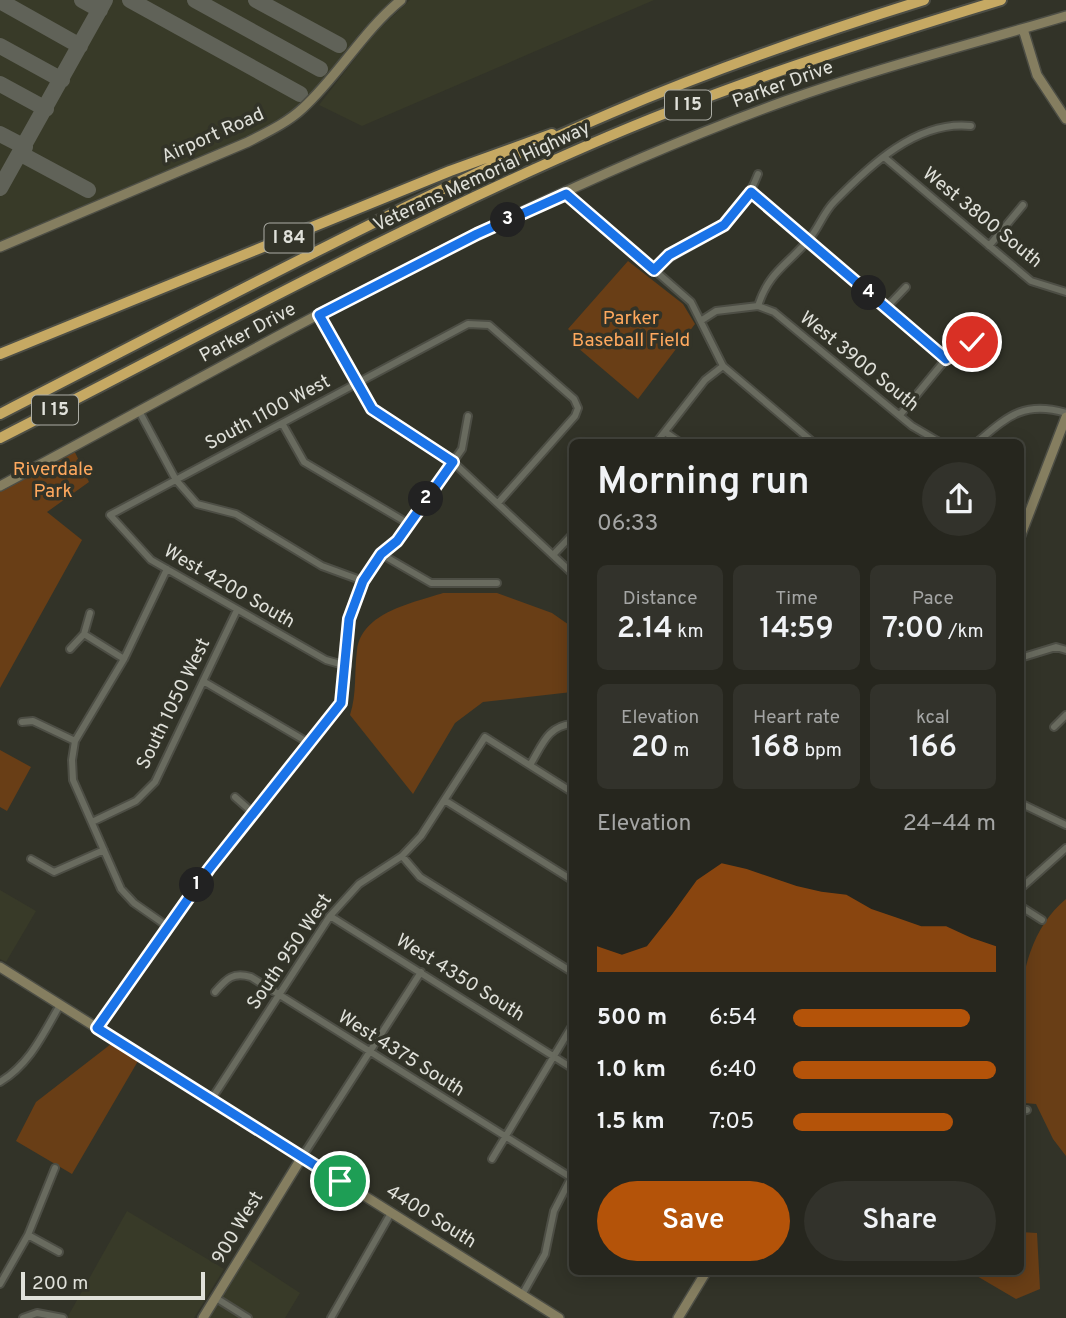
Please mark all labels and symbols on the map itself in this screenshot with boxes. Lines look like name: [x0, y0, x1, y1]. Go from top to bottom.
street label: Parker Drive: [729, 56, 837, 114]
road number: I 15: [665, 90, 711, 120]
street label: Airport Road: [158, 103, 268, 169]
street label: Veterans Memorial Highway: [370, 116, 594, 238]
street label: West 3800 South: [917, 162, 1047, 274]
pin: 3: [490, 202, 526, 238]
road number: I 84: [264, 224, 314, 252]
pin: 4: [852, 276, 886, 310]
street label: Parker Drive: [196, 298, 300, 368]
street label: West 3900 South: [794, 306, 924, 418]
park label: Parker Baseball Field: [572, 307, 690, 353]
pin: [942, 312, 1002, 372]
street label: South 1100 West: [201, 370, 335, 456]
road number: I 15: [32, 396, 78, 424]
park label: Riverdale Park: [13, 458, 93, 504]
pin: 2: [408, 482, 444, 516]
street label: West 4200 South: [159, 540, 299, 634]
street label: South 1050 West: [132, 634, 216, 774]
pin: 1: [180, 868, 214, 903]
street label: South 950 West: [242, 889, 338, 1015]
street label: West 4350 South: [391, 929, 529, 1027]
street label: West 4375 South: [333, 1005, 469, 1103]
pin: [310, 1151, 370, 1211]
street label: 4400 South: [381, 1180, 481, 1254]
street label: 900 West: [207, 1187, 269, 1269]
scale bar: [21, 1269, 205, 1301]

